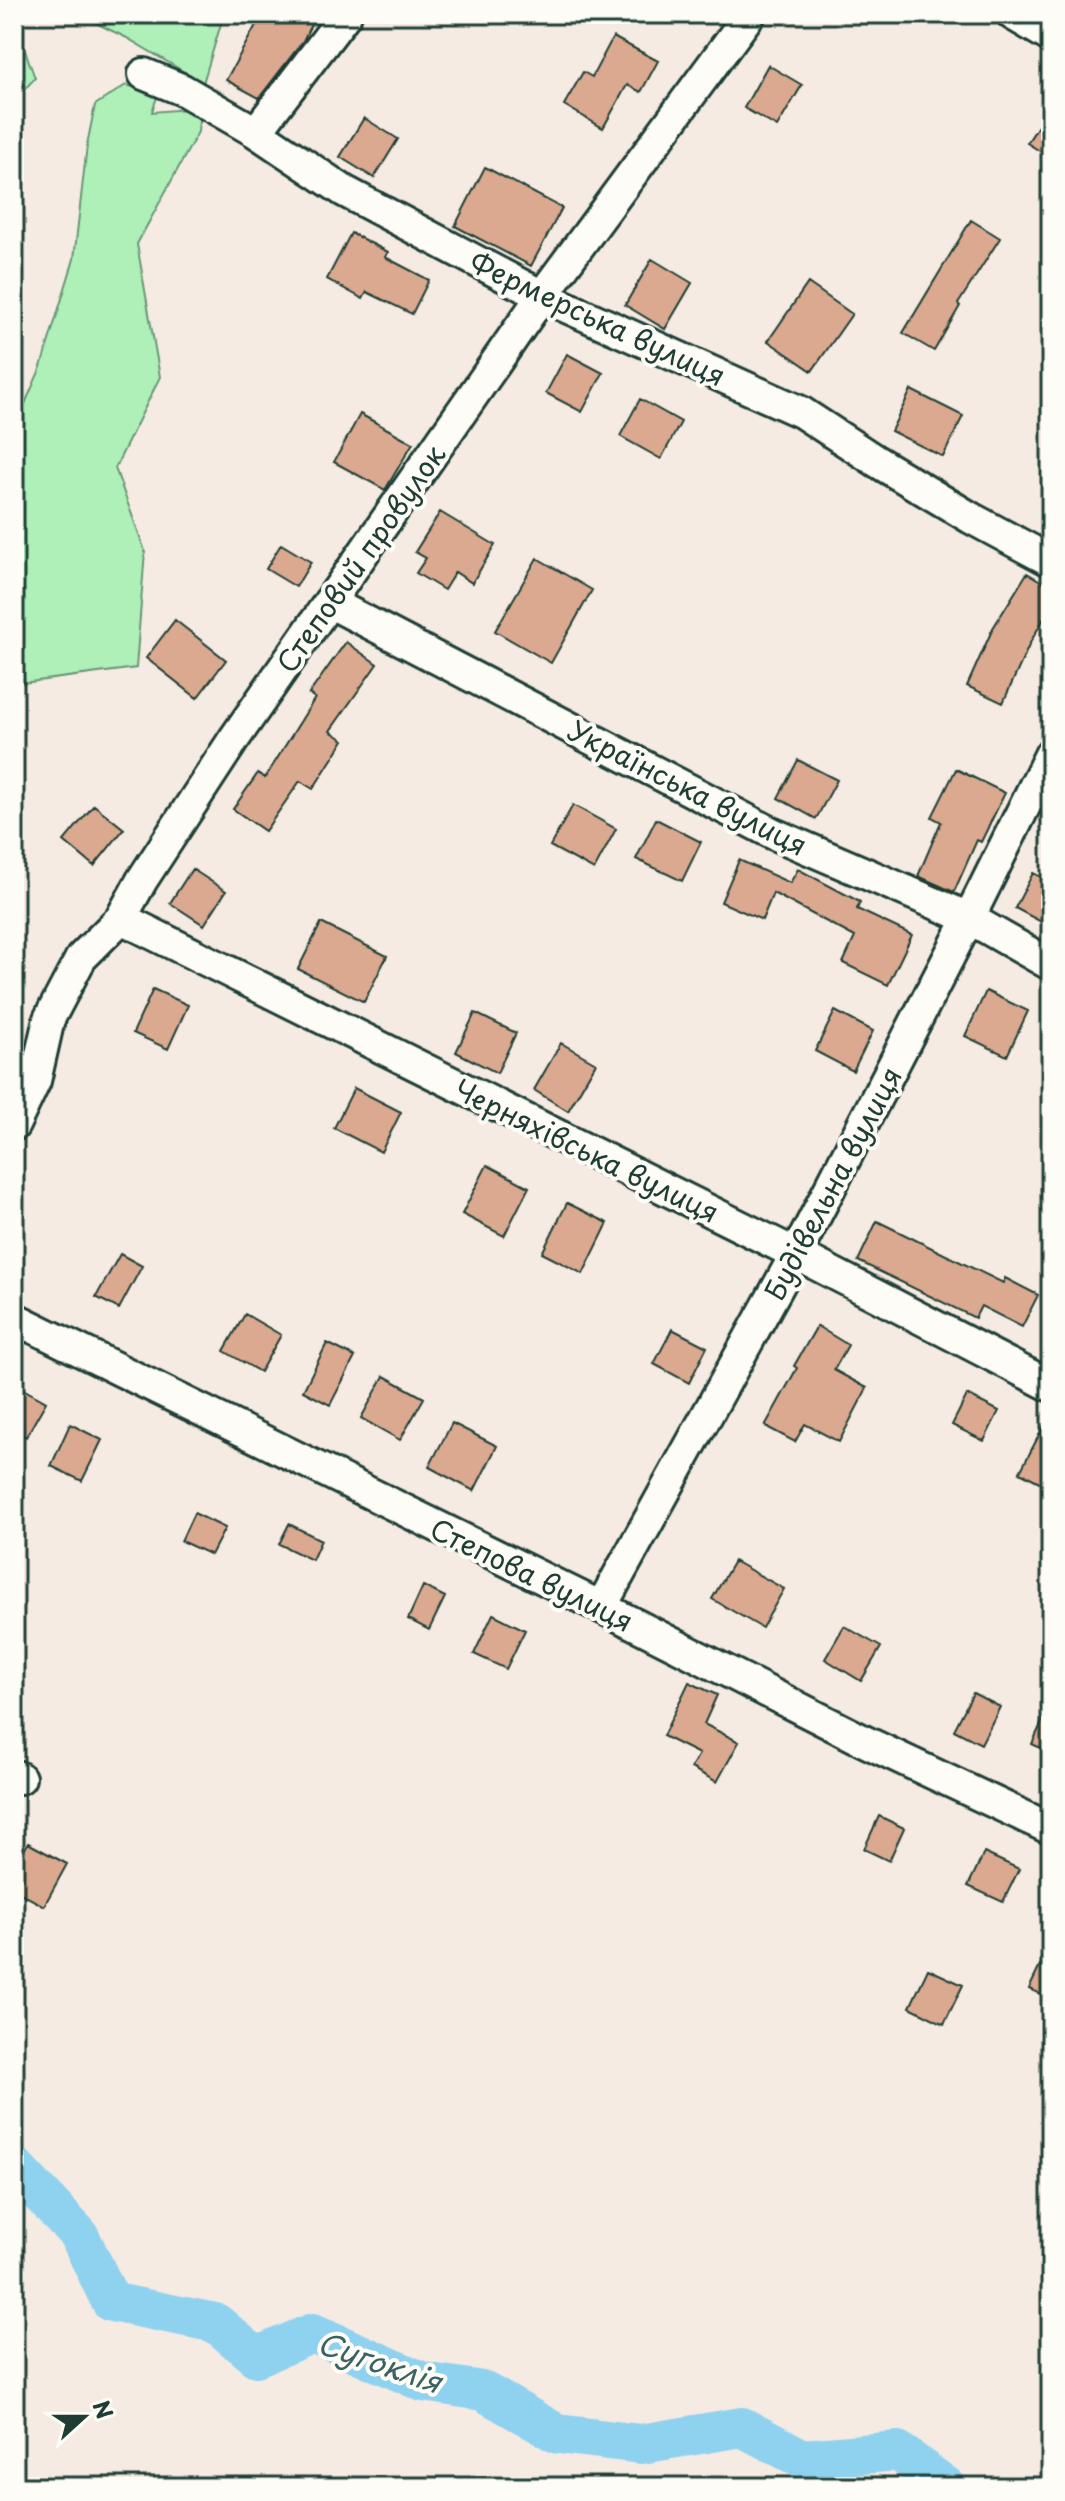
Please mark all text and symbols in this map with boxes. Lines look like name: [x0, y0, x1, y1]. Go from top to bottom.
street label: Фермерська вулиця: [463, 240, 733, 396]
street label: Степовий провулок: [265, 435, 455, 681]
street label: Українська вулиця: [561, 708, 815, 866]
street label: Будівельна вулиця: [752, 1059, 912, 1307]
street label: Черняхівська вулиця: [447, 1067, 727, 1233]
street label: Степова вулиця: [423, 1506, 641, 1642]
water label: Сугоклія: [312, 2319, 450, 2404]
north arrow: [44, 2377, 124, 2457]
text: N: [86, 2395, 123, 2423]

